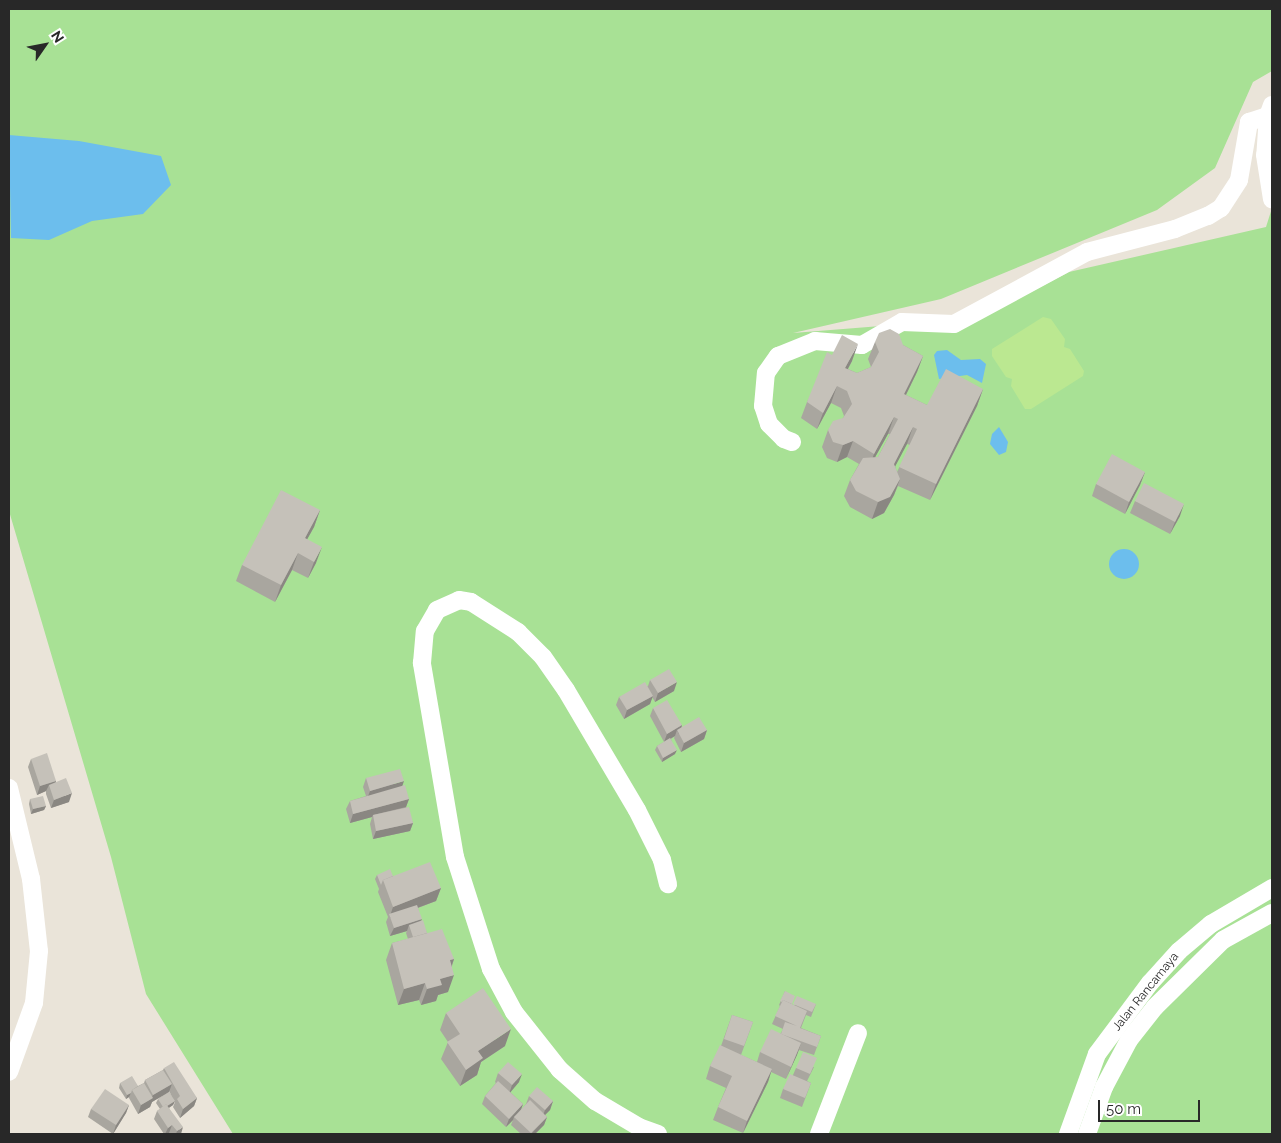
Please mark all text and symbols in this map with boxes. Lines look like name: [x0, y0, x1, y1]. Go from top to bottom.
north arrow: [20, 20, 70, 70]
text: N: [48, 28, 67, 46]
street label: Jalan Rancamaya: [1110, 950, 1182, 1034]
scale bar: [1101, 1090, 1204, 1122]
text: 50 m: [1106, 1100, 1141, 1118]

